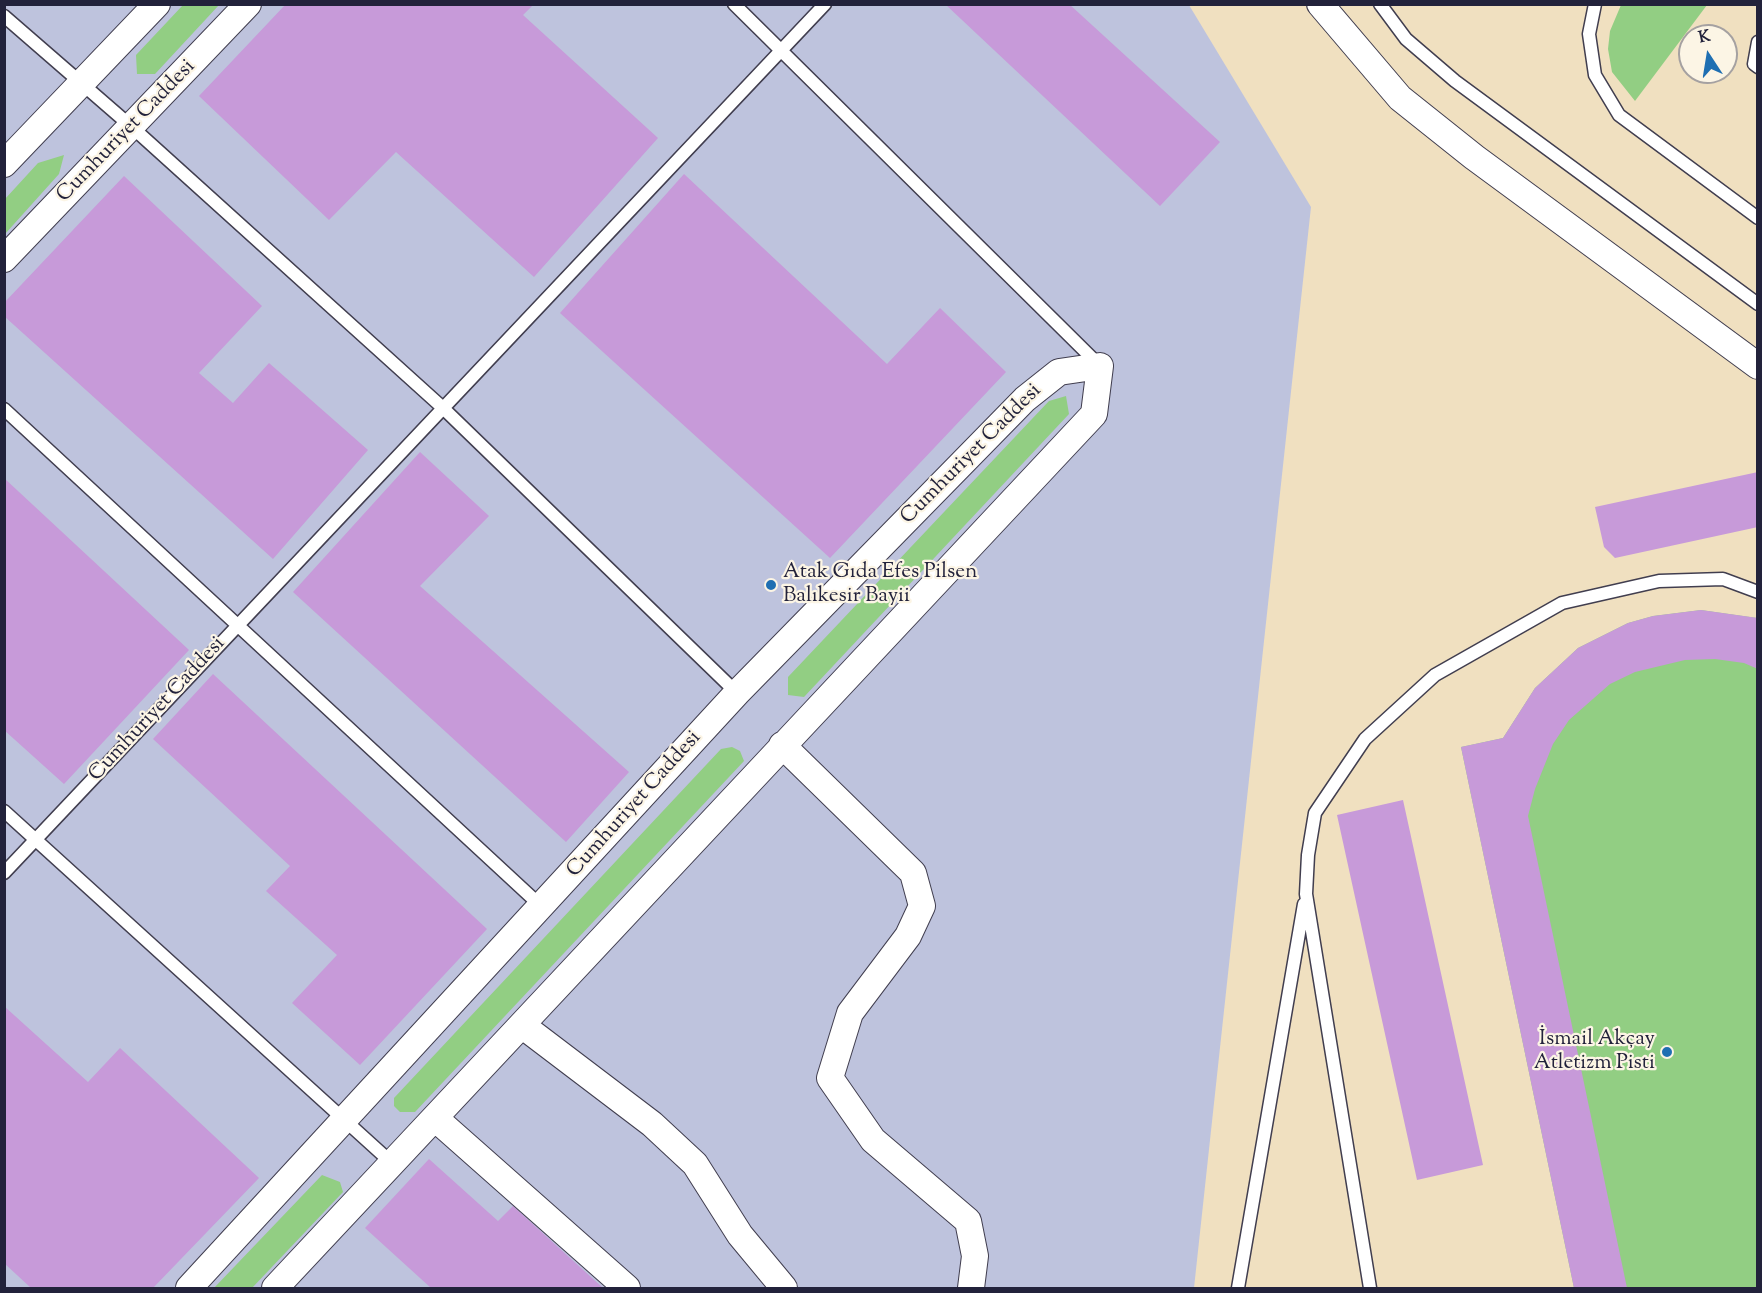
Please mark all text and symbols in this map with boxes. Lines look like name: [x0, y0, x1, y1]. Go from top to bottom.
north arrow: [1678, 24, 1738, 84]
text: K: [1697, 25, 1713, 50]
street label: Cumhuriyet Caddesi: [52, 55, 202, 209]
street label: Cumhuriyet Caddesi: [896, 379, 1048, 531]
place label: Atak Gıda Efes Pilsen Balıkesir Bayii: [783, 560, 978, 610]
marker: Atak Gıda Efes Pilsen Balıkesir Bayii: [764, 578, 778, 592]
street label: Cumhuriyet Caddesi: [84, 632, 232, 788]
street label: Cumhuriyet Caddesi: [562, 726, 708, 884]
place label: İsmail Akçay Atletizm Pisti: [1534, 1027, 1655, 1077]
marker: İsmail Akçay Atletizm Pisti: [1660, 1045, 1674, 1059]

